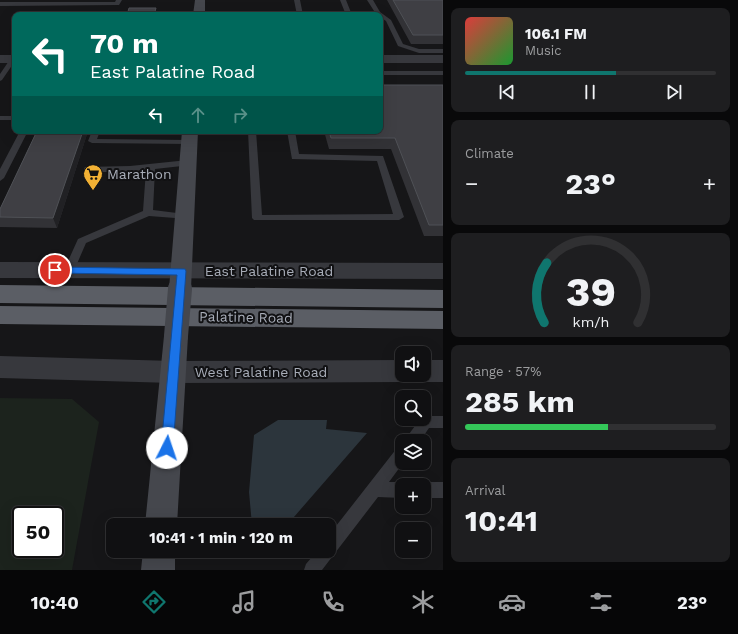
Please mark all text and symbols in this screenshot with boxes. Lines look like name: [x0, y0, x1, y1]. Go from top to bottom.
text: 106.1 FM: [525, 25, 587, 43]
text: 70 m: [90, 27, 159, 60]
icon: left: [24, 28, 76, 80]
text: Music: [525, 43, 562, 58]
text: East Palatine Road: [90, 61, 255, 82]
icon: previous: [496, 81, 518, 103]
icon: pause: [579, 81, 601, 103]
icon: next: [663, 81, 685, 103]
icon: left: [145, 104, 167, 126]
icon: ahead: [187, 104, 209, 126]
icon: right: [229, 104, 251, 126]
text: Climate: [465, 146, 514, 161]
supermarket icon: Marathon: [82, 163, 104, 191]
place label: Marathon: [107, 166, 172, 182]
text: 23°: [565, 166, 616, 201]
text: −: [465, 171, 478, 196]
text: +: [703, 171, 716, 196]
pin: [38, 253, 72, 287]
icon: arrive: [44, 259, 66, 281]
street label: East Palatine Road: [205, 263, 333, 279]
text: 39: [565, 267, 616, 316]
street label: Palatine Road: [199, 308, 293, 326]
text: km/h: [572, 314, 609, 330]
map controls: [395, 346, 431, 558]
button: sound: [395, 346, 431, 382]
street label: West Palatine Road: [195, 364, 327, 380]
text: Range · 57%: [465, 364, 541, 379]
text: 285 km: [465, 384, 575, 419]
button: search: [395, 390, 431, 426]
position arrow: [146, 427, 188, 469]
button: layers: [395, 434, 431, 470]
button: +: [395, 478, 431, 514]
text: Arrival: [465, 483, 506, 498]
text: 10:41: [465, 503, 538, 538]
speed limit sign: 50: [12, 506, 64, 558]
button: −: [395, 522, 431, 558]
text: 10:41 · 1 min · 120 m: [149, 529, 293, 547]
icon: directions: [140, 588, 168, 616]
icon: music: [230, 588, 258, 616]
icon: phone: [319, 588, 347, 616]
icon: climate: [409, 588, 437, 616]
icon: car: [498, 588, 526, 616]
icon: filters: [587, 588, 615, 616]
text: 10:40: [31, 592, 79, 613]
text: 23°: [677, 592, 707, 613]

